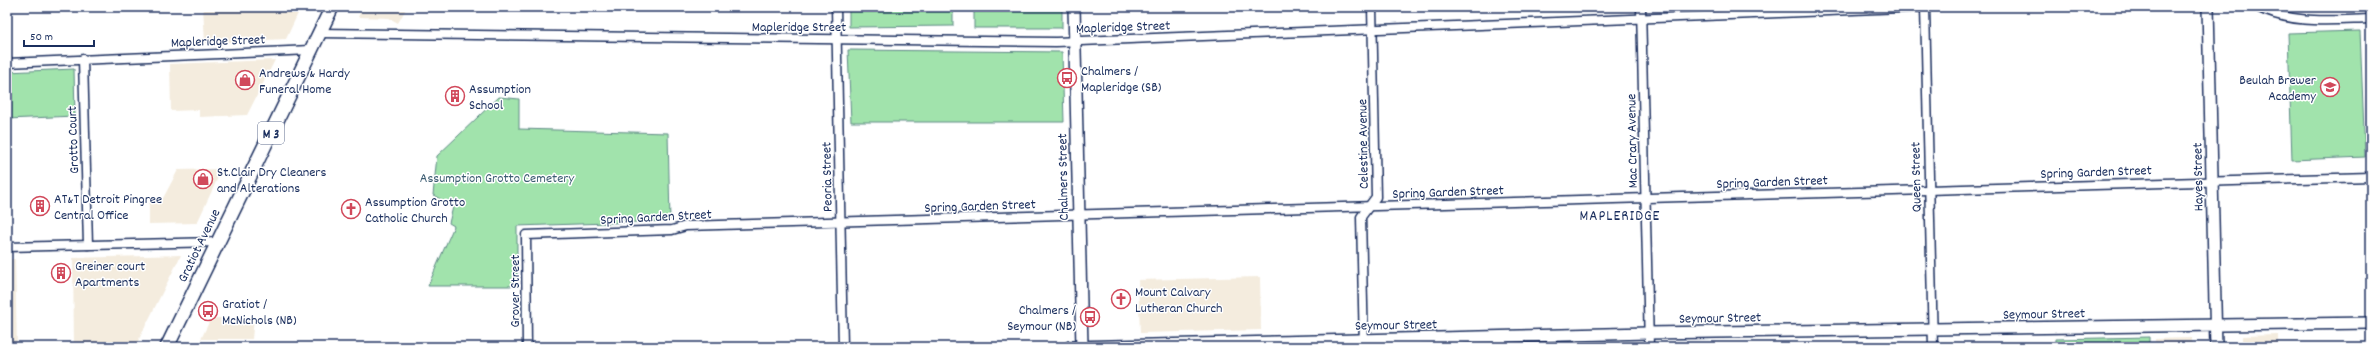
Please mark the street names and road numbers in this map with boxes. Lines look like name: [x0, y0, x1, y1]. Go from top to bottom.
street label: Mapleridge Street: [1075, 16, 1171, 40]
street label: Mapleridge Street: [752, 18, 846, 38]
street label: Mapleridge Street: [170, 30, 266, 54]
street label: Mac Crary Avenue: [1622, 93, 1644, 188]
street label: Celestine Avenue: [1353, 99, 1375, 189]
street label: Grotto Court: [63, 106, 85, 174]
road number: M 3: [258, 122, 284, 144]
street label: Chalmers Street: [1053, 133, 1075, 221]
street label: Peoria Street: [817, 142, 839, 212]
street label: Queen Street: [1906, 142, 1928, 212]
street label: Hayes Street: [2188, 142, 2210, 211]
street label: Spring Garden Street: [2040, 161, 2152, 185]
street label: Spring Garden Street: [1716, 171, 1828, 195]
street label: Spring Garden Street: [1392, 181, 1504, 205]
street label: Spring Garden Street: [924, 195, 1036, 219]
street label: Spring Garden Street: [600, 205, 712, 231]
street label: Gratiot Avenue: [173, 206, 226, 286]
street label: Grover Street: [506, 255, 526, 327]
street label: Seymour Street: [2003, 304, 2085, 326]
street label: Seymour Street: [1679, 308, 1761, 330]
street label: Seymour Street: [1355, 315, 1437, 337]

